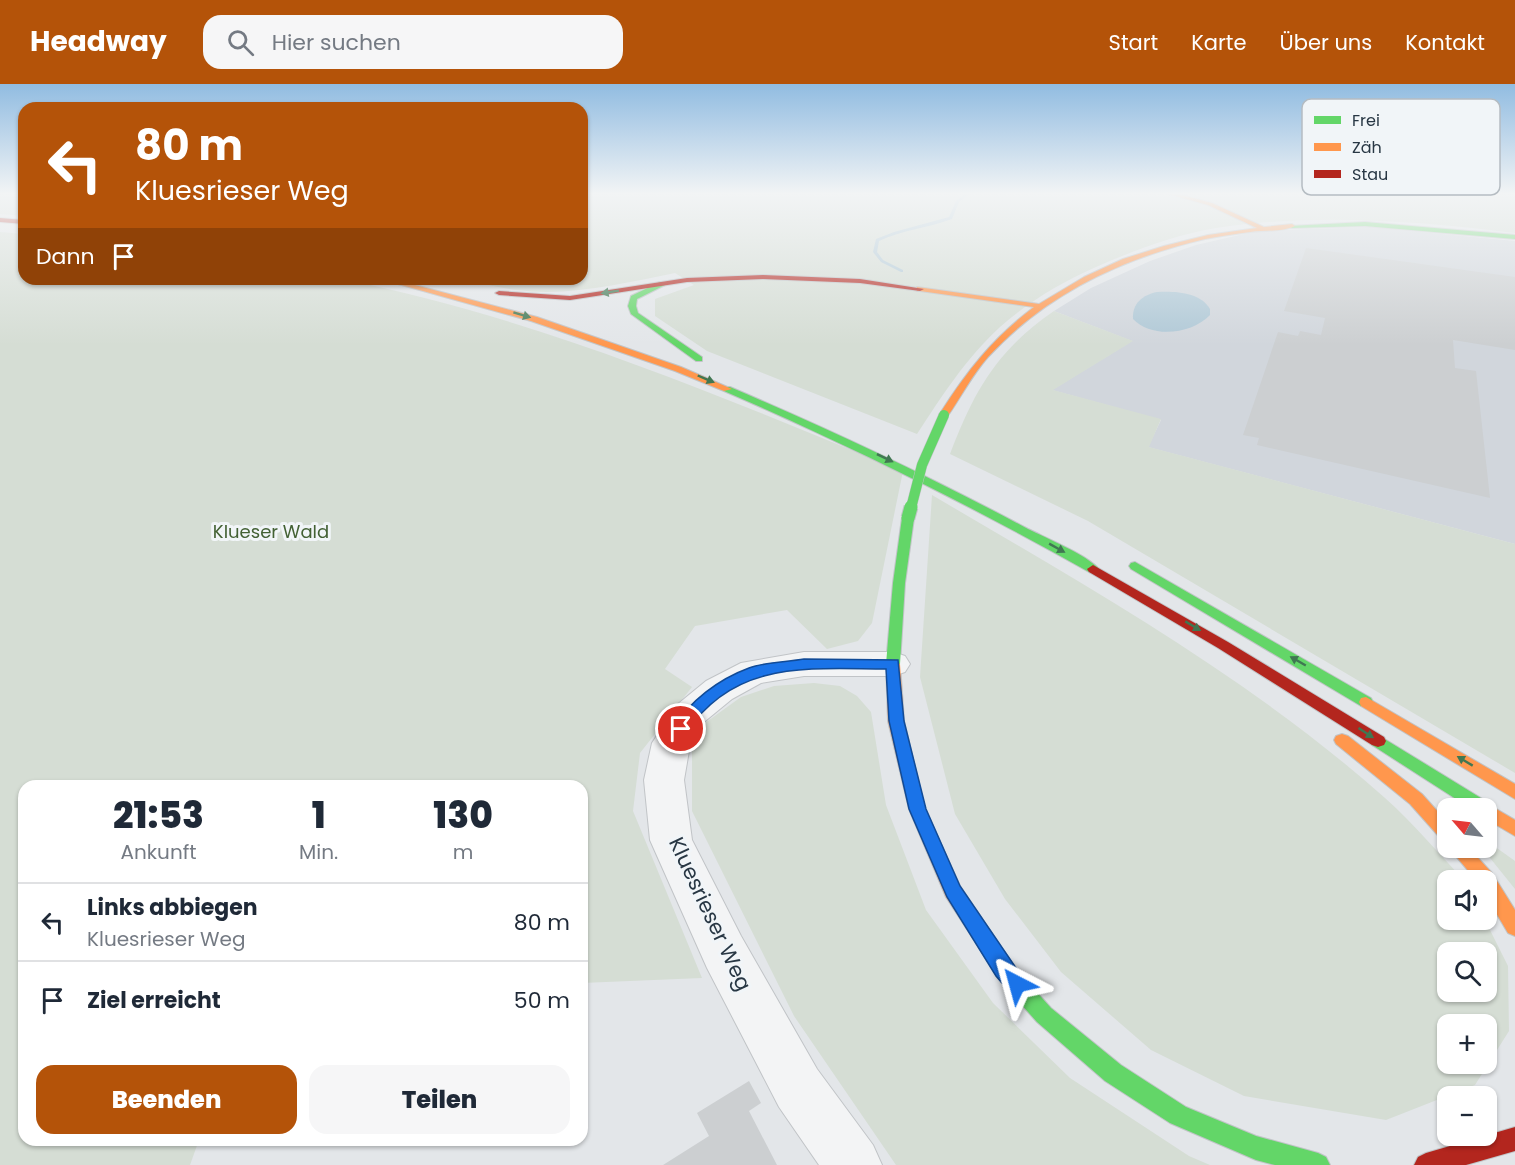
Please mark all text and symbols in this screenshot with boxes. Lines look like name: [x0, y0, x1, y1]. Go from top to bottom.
search box: [203, 15, 623, 69]
text: Headway: [30, 22, 167, 61]
icon: search: [224, 26, 257, 59]
text: Hier suchen: [272, 27, 401, 58]
text: Start: [1109, 28, 1158, 57]
text: Karte: [1191, 28, 1247, 57]
text: Über uns: [1280, 28, 1372, 57]
text: Kontakt: [1405, 28, 1485, 57]
legend: [1302, 99, 1500, 195]
text: Frei: [1352, 109, 1380, 132]
text: 80 m: [135, 116, 243, 175]
icon: left: [36, 126, 114, 204]
text: Zäh: [1352, 136, 1382, 159]
text: Stau: [1352, 163, 1388, 186]
text: Kluesrieser Weg: [135, 172, 349, 209]
icon: arrive: [107, 240, 140, 273]
text: Dann: [36, 241, 95, 272]
one-way arrow: [601, 288, 620, 297]
one-way arrow: [513, 311, 531, 320]
one-way arrow: [698, 374, 716, 384]
one-way arrow: [876, 453, 893, 463]
park label: Klueser Wald: [213, 519, 329, 544]
one-way arrow: [1049, 543, 1065, 554]
one-way arrow: [1185, 621, 1201, 632]
one-way arrow: [1290, 655, 1306, 666]
pin: [655, 703, 706, 754]
icon: arrive: [664, 712, 697, 745]
one-way arrow: [1357, 728, 1374, 739]
one-way arrow: [1457, 756, 1473, 767]
text: 21:53: [113, 790, 204, 841]
text: 1: [312, 790, 326, 841]
text: 130: [433, 790, 493, 841]
north arrow: [1437, 798, 1497, 858]
map controls: [1437, 798, 1497, 1146]
street label: Kluesrieser Weg: [662, 832, 759, 995]
text: Ankunft: [121, 838, 197, 866]
text: Min.: [299, 838, 338, 866]
text: m: [453, 838, 473, 866]
button: sound: [1437, 870, 1497, 930]
text: Links abbiegen: [87, 892, 258, 923]
icon: left: [36, 906, 69, 939]
text: 80 m: [514, 907, 570, 938]
text: Kluesrieser Weg: [87, 925, 245, 953]
button: search: [1437, 942, 1497, 1002]
position arrow: [985, 952, 1049, 1016]
icon: arrive: [36, 984, 69, 1017]
text: Ziel erreicht: [87, 985, 221, 1016]
text: 50 m: [514, 985, 570, 1016]
button: +: [1437, 1014, 1497, 1074]
button: Beenden: [36, 1065, 297, 1134]
button: Teilen: [309, 1065, 570, 1134]
button: −: [1437, 1086, 1497, 1146]

